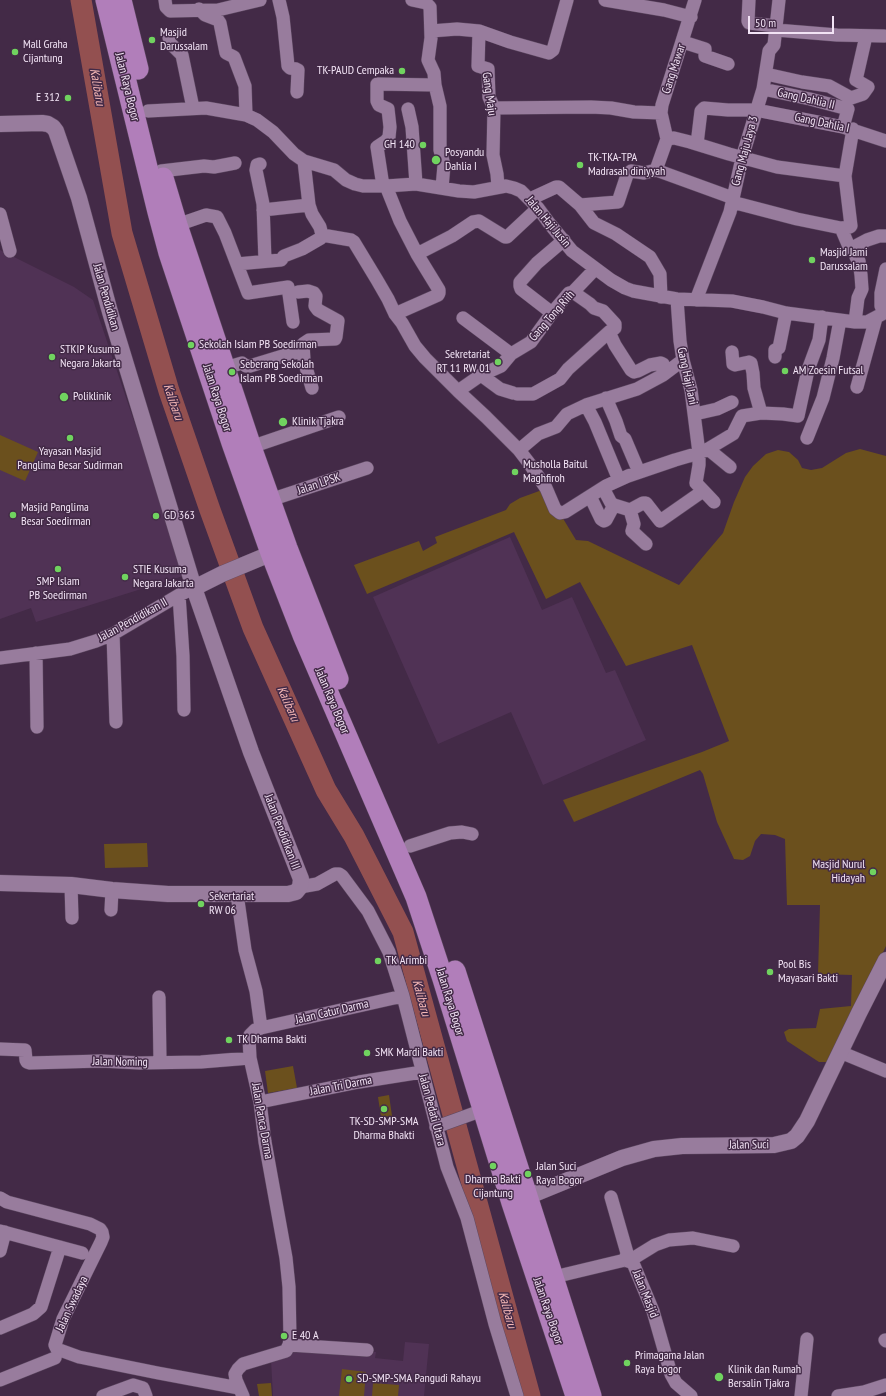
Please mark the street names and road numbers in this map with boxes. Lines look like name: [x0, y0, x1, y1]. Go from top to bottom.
street label: Gang Mawar: [659, 42, 689, 96]
street label: Jalan Raya Bogor: [112, 51, 142, 123]
street label: Gang Maju: [479, 71, 499, 117]
street label: Gang Dahlia II: [776, 85, 836, 113]
street label: Gang Dahlia I: [793, 110, 851, 136]
street label: Gang Maju Jaya 3: [729, 115, 761, 187]
street label: Jalan Haji Jusin: [523, 194, 573, 250]
street label: Jalan Pendidikan: [90, 262, 122, 332]
street label: Gang Tong Riih: [526, 288, 578, 344]
street label: Gang Haji Jani: [674, 346, 700, 406]
street label: Jalan Raya Bogor: [199, 362, 235, 434]
street label: Jalan LPSK: [296, 470, 342, 498]
street label: Jalan Pendidikan II: [96, 595, 170, 645]
street label: Jalan Raya Bogor: [312, 666, 352, 736]
street label: Jalan Pendidikan III: [261, 792, 303, 872]
street label: Jalan Raya Bogor: [433, 966, 467, 1038]
street label: Jalan Catur Darma: [294, 997, 370, 1027]
street label: Jalan Noming: [92, 1054, 148, 1070]
street label: Jalan Pedati Utara: [415, 1072, 449, 1148]
street label: Jalan Tri Darma: [309, 1073, 373, 1099]
street label: Jalan Panca Darma: [248, 1082, 276, 1160]
street label: Jalan Suci: [729, 1137, 769, 1153]
street label: Jalan Masjid: [629, 1268, 661, 1320]
street label: Jalan Swadaya: [53, 1274, 91, 1334]
street label: Jalan Raya Bogor: [530, 1276, 566, 1346]

